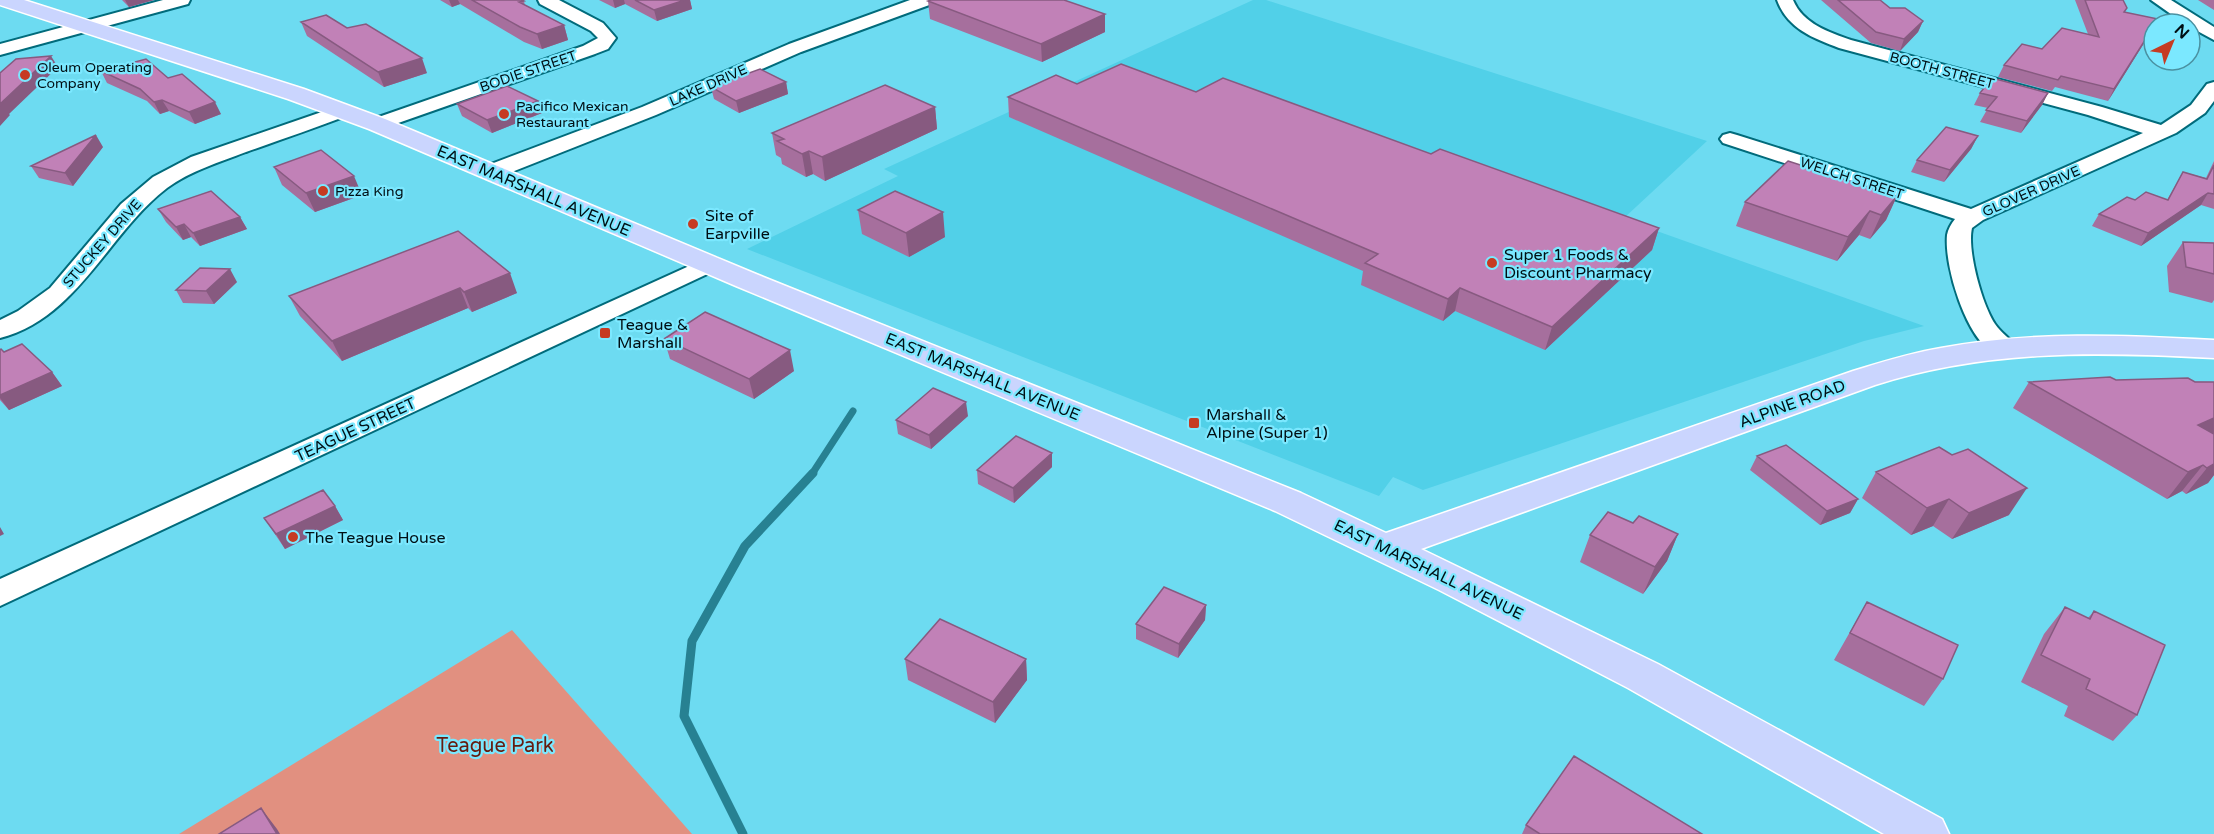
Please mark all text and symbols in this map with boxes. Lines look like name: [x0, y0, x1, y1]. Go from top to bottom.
north arrow: [2142, 12, 2202, 72]
text: N: [2170, 20, 2193, 43]
street label: BODIE STREET: [478, 47, 579, 96]
street label: BOOTH STREET: [1888, 48, 1997, 93]
place label: Oleum Operating Company: [37, 59, 152, 92]
street label: LAKE DRIVE: [667, 61, 750, 110]
marker: Oleum Operating Company: [18, 68, 32, 82]
place label: Pacifico Mexican Restaurant: [516, 98, 628, 131]
marker: Pacifico Mexican Restaurant: [497, 107, 511, 121]
street label: EAST MARSHALL AVENUE: [434, 141, 633, 241]
street label: WELCH STREET: [1798, 154, 1906, 203]
street label: GLOVER DRIVE: [1980, 162, 2083, 221]
place label: Pizza King: [335, 183, 403, 200]
marker: Pizza King: [316, 184, 330, 198]
street label: STUCKEY DRIVE: [60, 196, 145, 291]
place label: Site of Earpville: [705, 206, 770, 244]
marker: Site of Earpville: [686, 217, 700, 231]
place label: Super 1 Foods & Discount Pharmacy: [1504, 245, 1652, 283]
marker: Super 1 Foods & Discount Pharmacy: [1485, 256, 1499, 270]
place label: Teague & Marshall: [617, 315, 689, 353]
marker: Teague & Marshall: [598, 326, 612, 340]
street label: EAST MARSHALL AVENUE: [882, 329, 1083, 425]
street label: ALPINE ROAD: [1736, 375, 1848, 432]
street label: TEAGUE STREET: [292, 393, 419, 467]
place label: Marshall & Alpine (Super 1): [1206, 405, 1328, 443]
marker: Marshall & Alpine (Super 1): [1187, 416, 1201, 430]
street label: EAST MARSHALL AVENUE: [1331, 515, 1527, 625]
place label: The Teague House: [305, 528, 446, 548]
marker: The Teague House: [286, 530, 300, 544]
park label: Teague Park: [436, 734, 554, 758]

